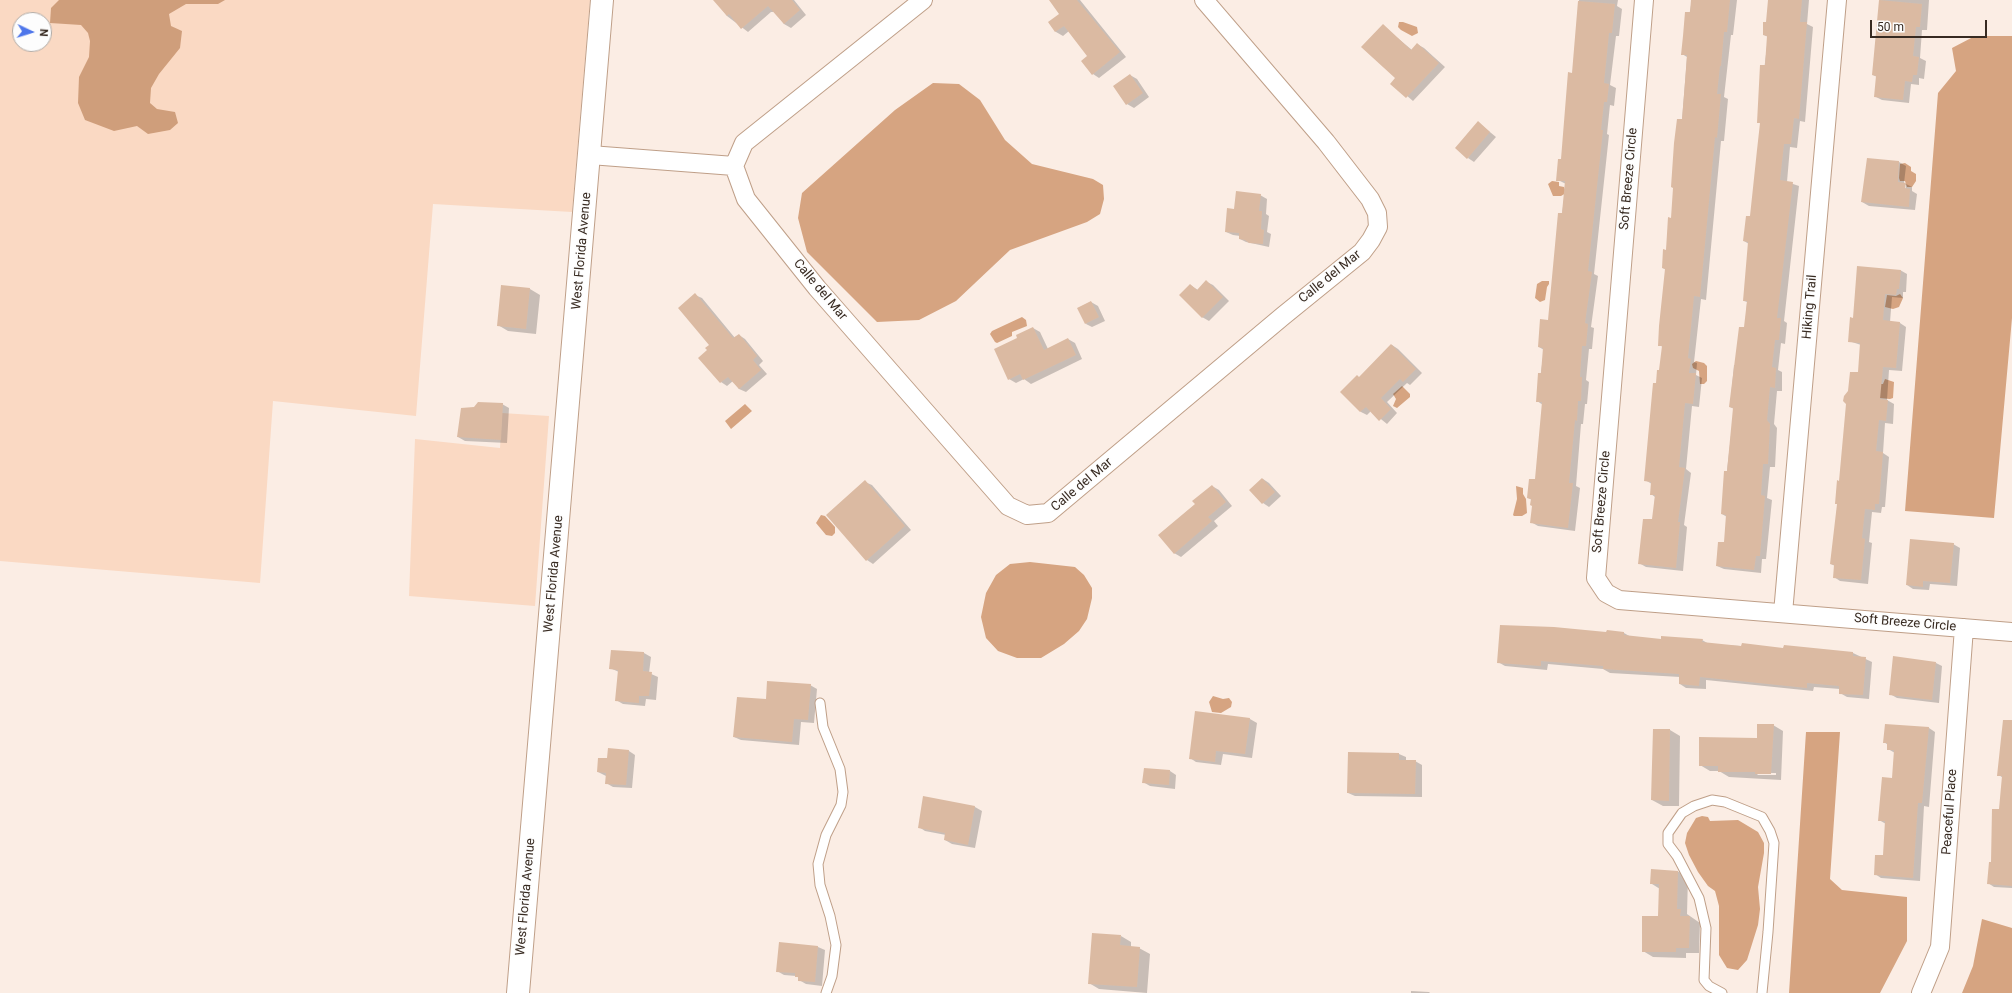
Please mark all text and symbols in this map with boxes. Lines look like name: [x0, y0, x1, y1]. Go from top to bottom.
north arrow: [12, 12, 52, 52]
scale bar: [1872, 12, 1989, 38]
text: 50 m: [1877, 20, 1904, 34]
text: N: [37, 28, 50, 37]
street label: Soft Breeze Circle: [1617, 127, 1641, 231]
street label: West Florida Avenue: [569, 192, 595, 310]
street label: Calle del Mar: [1296, 247, 1364, 307]
street label: Calle del Mar: [790, 256, 850, 324]
street label: Hiking Trail: [1799, 274, 1821, 340]
street label: Soft Breeze Circle: [1590, 450, 1614, 554]
street label: Calle del Mar: [1048, 455, 1116, 515]
street label: West Florida Avenue: [541, 515, 567, 633]
street label: Soft Breeze Circle: [1853, 611, 1957, 635]
street label: Peaceful Place: [1939, 769, 1961, 855]
street label: West Florida Avenue: [513, 838, 539, 956]

